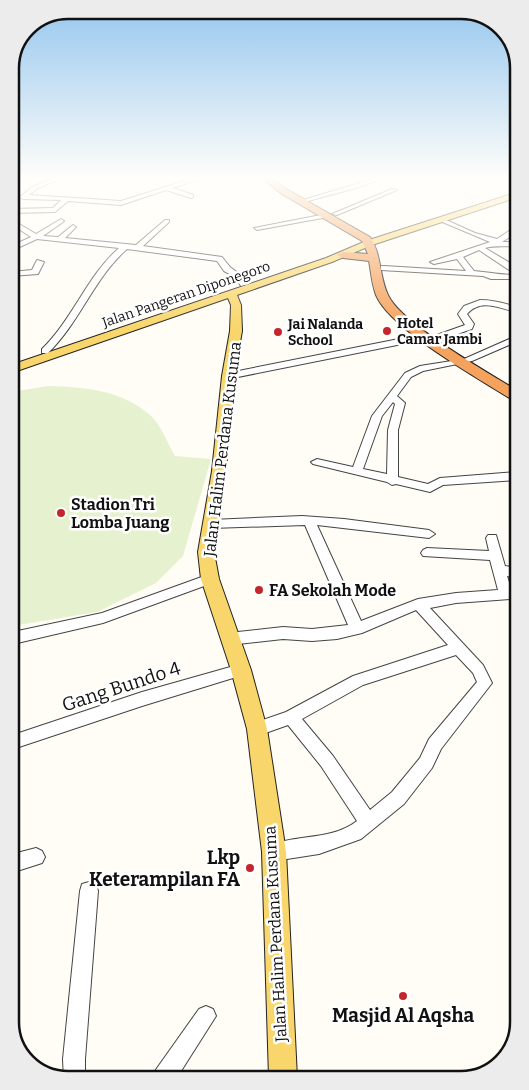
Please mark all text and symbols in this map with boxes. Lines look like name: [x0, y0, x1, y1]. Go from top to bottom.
street label: Jalan Pangeran Diponegoro: [99, 258, 272, 332]
place label: Hotel Camar Jambi: [397, 315, 483, 348]
place label: Jai Nalanda School: [287, 316, 363, 349]
marker: Hotel Camar Jambi: [381, 325, 393, 337]
marker: Jai Nalanda School: [272, 326, 284, 338]
street label: Jalan Halim Perdana Kusuma: [200, 340, 245, 559]
place label: Stadion Tri Lomba Juang: [71, 495, 169, 532]
marker: Stadion Tri Lomba Juang: [55, 507, 67, 519]
place label: FA Sekolah Mode: [269, 581, 396, 600]
marker: FA Sekolah Mode: [253, 584, 265, 596]
street label: Gang Bundo 4: [59, 656, 183, 716]
street label: Jalan Halim Perdana Kusuma: [260, 825, 291, 1044]
place label: Lkp Keterampilan FA: [89, 846, 240, 891]
marker: Lkp Keterampilan FA: [244, 862, 256, 874]
marker: Masjid Al Aqsha: [397, 990, 409, 1002]
place label: Masjid Al Aqsha: [332, 1004, 474, 1027]

